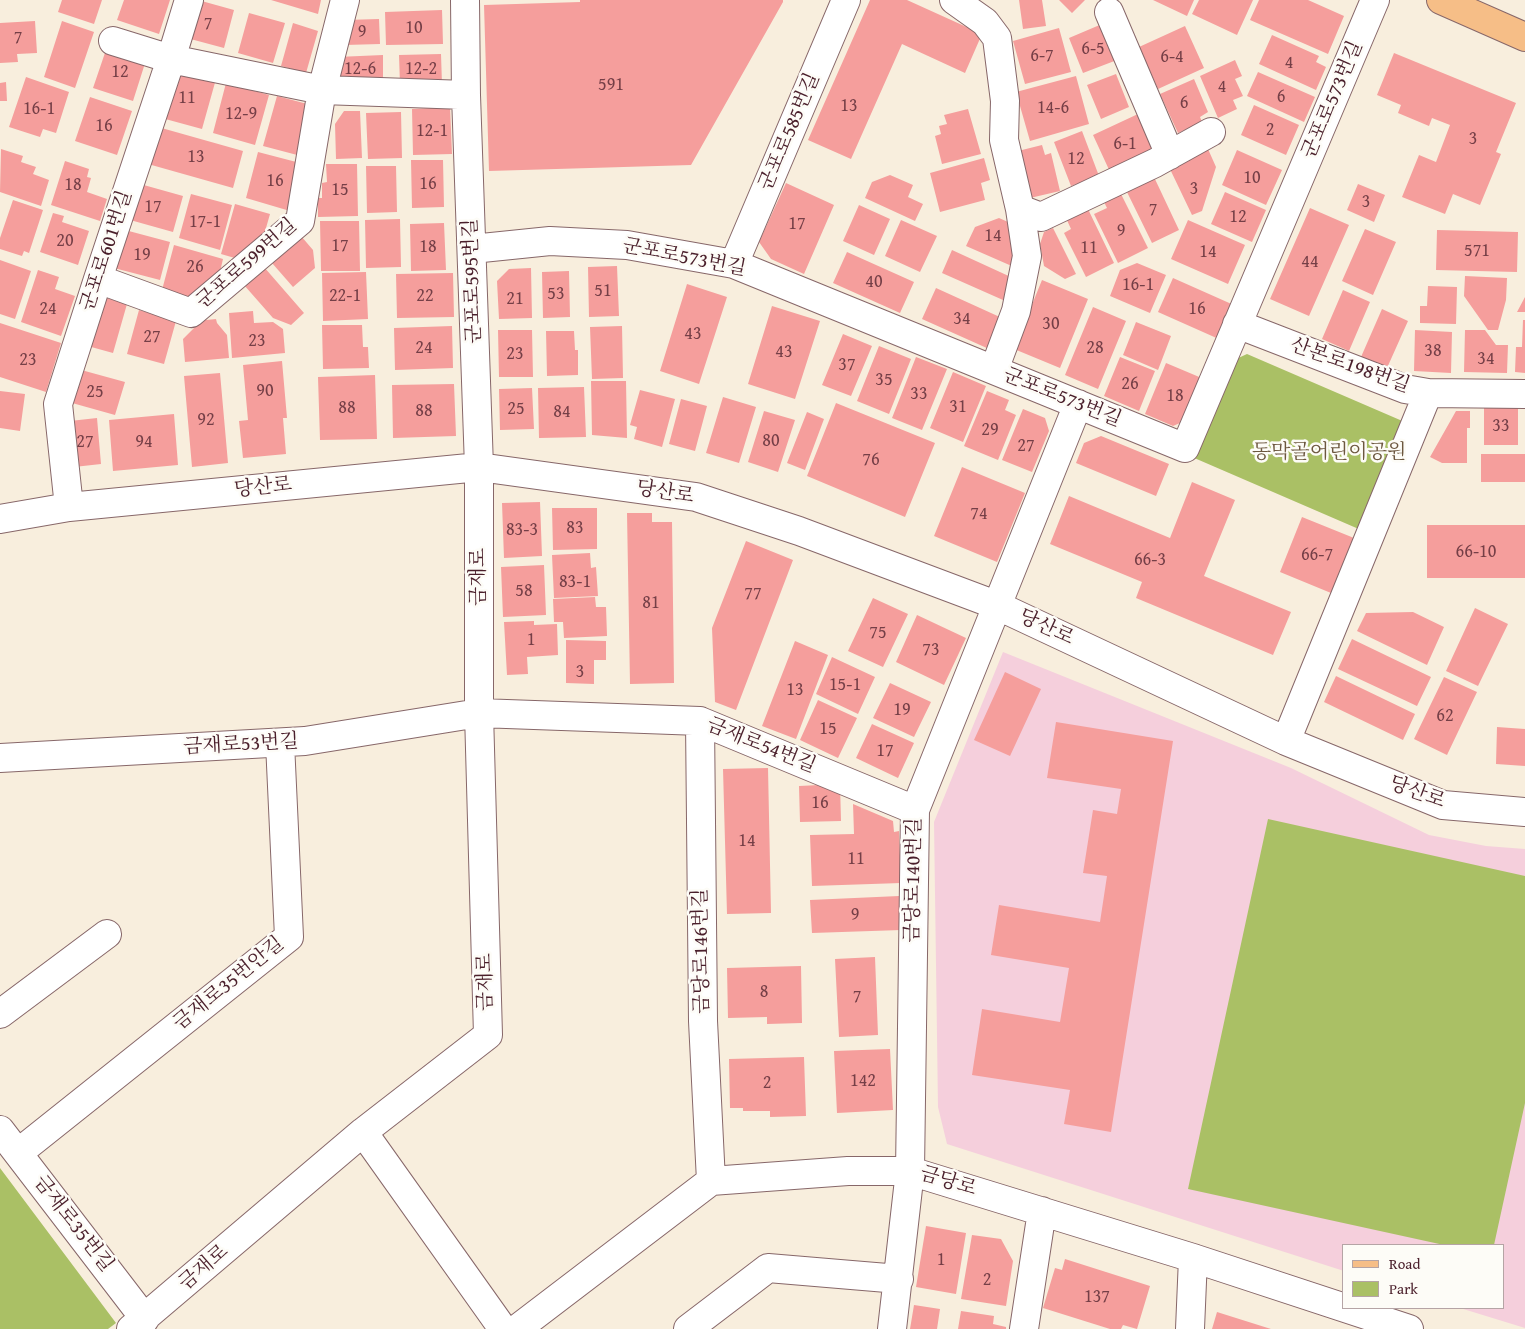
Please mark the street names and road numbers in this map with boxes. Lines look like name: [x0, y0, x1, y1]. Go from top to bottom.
street label: 군포로573번길: [1297, 38, 1369, 162]
street label: 군포로585번길: [754, 70, 826, 194]
street label: 군포로601번길: [76, 188, 138, 314]
street label: 군포로599번길: [192, 214, 302, 314]
street label: 군포로595번길: [459, 218, 487, 344]
street label: 군포로573번길: [620, 234, 748, 282]
street label: 산본로198번길: [1287, 333, 1413, 399]
street label: 군포로573번길: [999, 363, 1125, 433]
street label: 당산로: [233, 473, 293, 503]
street label: 당산로: [634, 477, 696, 509]
street label: 금재로: [467, 548, 491, 606]
street label: 당산로: [1015, 605, 1077, 651]
street label: 금재로54번길: [703, 713, 819, 779]
street label: 금재로53번길: [183, 730, 299, 760]
street label: 당산로: [1386, 772, 1448, 814]
street label: 금당로140번길: [901, 817, 927, 943]
street label: 금당로146번길: [689, 888, 715, 1014]
street label: 금재로35번안길: [169, 932, 289, 1036]
street label: 금재로: [473, 953, 499, 1011]
street label: 금당로: [917, 1162, 979, 1202]
street label: 금재로35번길: [28, 1171, 118, 1277]
street label: 금재로: [174, 1240, 234, 1296]

